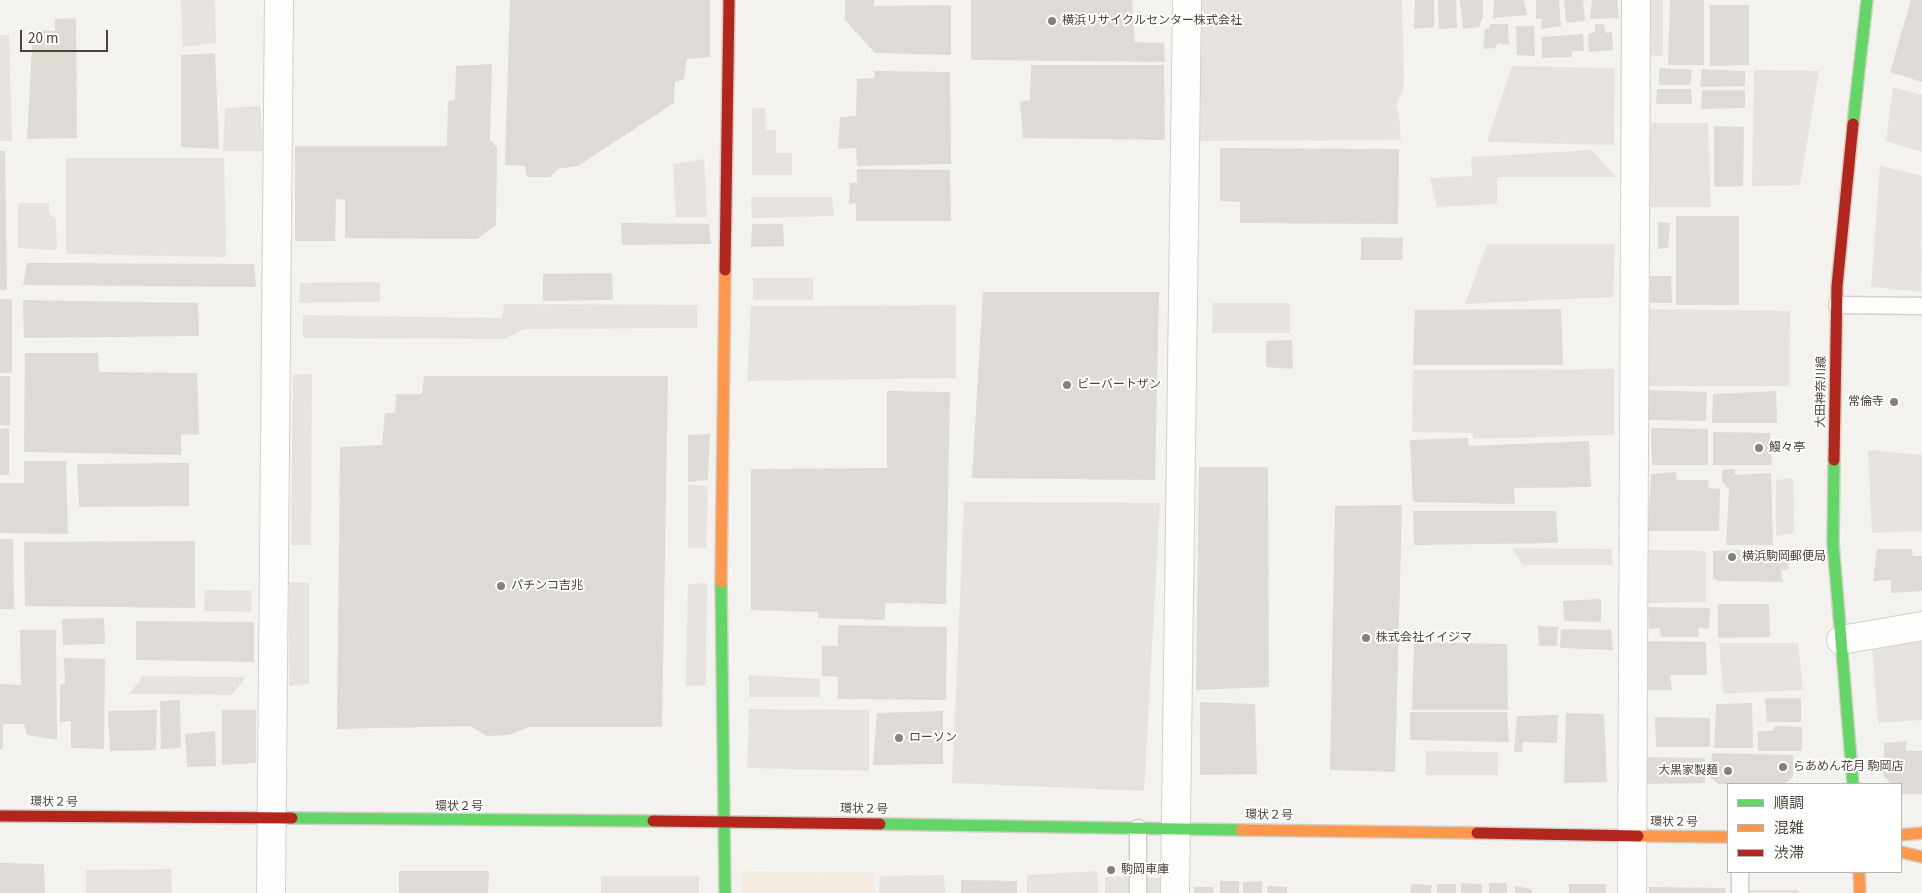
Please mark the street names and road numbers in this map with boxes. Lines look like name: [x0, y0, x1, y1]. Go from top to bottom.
street label: 大田神奈川線: [1814, 356, 1830, 428]
street label: 環状２号: [30, 795, 78, 811]
street label: 環状２号: [435, 800, 483, 814]
street label: 環状２号: [840, 802, 888, 818]
street label: 環状２号: [1245, 808, 1293, 824]
street label: 環状２号: [1650, 815, 1698, 831]

